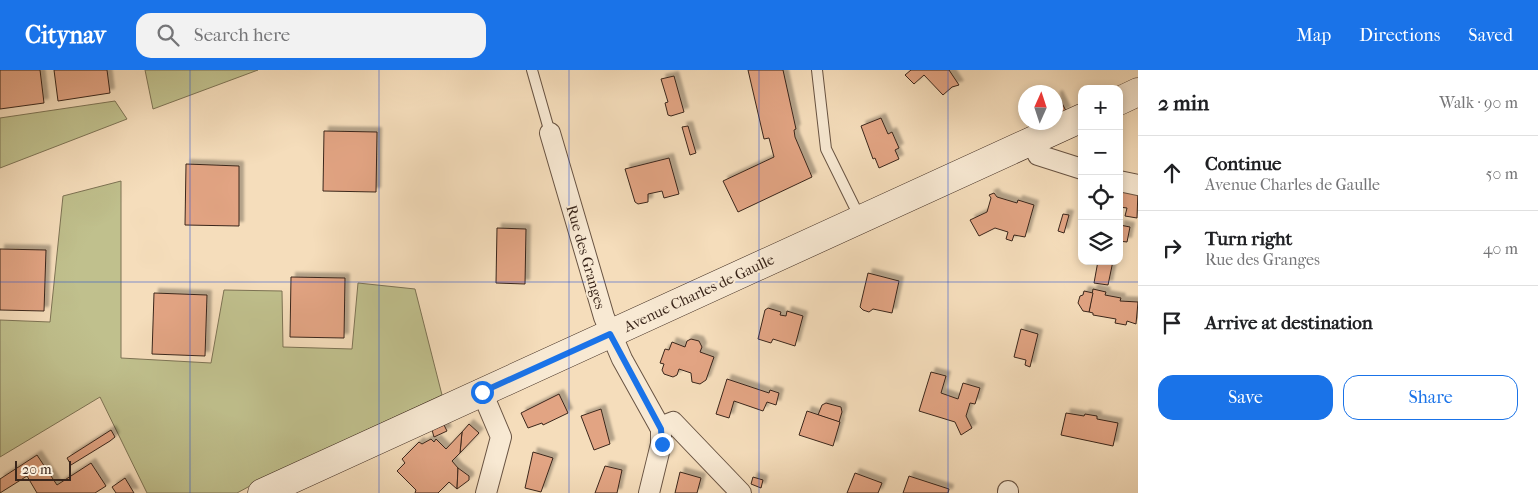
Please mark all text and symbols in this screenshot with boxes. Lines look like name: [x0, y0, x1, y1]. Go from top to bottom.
search box: [136, 13, 486, 58]
text: Citynav: [25, 21, 106, 49]
icon: search: [154, 21, 182, 49]
text: Search here: [194, 24, 290, 46]
text: Map: [1297, 25, 1331, 46]
text: Directions: [1359, 25, 1440, 46]
text: Saved: [1468, 25, 1513, 46]
north arrow: [1018, 85, 1063, 130]
map controls: [1078, 85, 1123, 265]
button: +: [1078, 85, 1123, 130]
text: 2 min: [1158, 91, 1209, 115]
text: Walk · 90 m: [1439, 93, 1518, 112]
button: −: [1078, 130, 1123, 175]
text: Continue: [1205, 153, 1281, 175]
icon: ahead: [1158, 159, 1186, 187]
text: 50 m: [1486, 164, 1518, 183]
button: locate: [1078, 175, 1123, 220]
text: Avenue Charles de Gaulle: [1205, 175, 1380, 194]
street label: Rue des Granges: [563, 203, 610, 312]
button: layers: [1078, 220, 1123, 265]
text: Turn right: [1205, 228, 1292, 250]
icon: right: [1158, 234, 1186, 262]
text: 40 m: [1483, 239, 1518, 258]
street label: Avenue Charles de Gaulle: [620, 250, 778, 336]
text: Rue des Granges: [1205, 250, 1320, 269]
icon: arrive: [1158, 309, 1186, 337]
text: Arrive at destination: [1205, 312, 1373, 334]
button: Save: [1158, 375, 1333, 420]
button: Share: [1343, 375, 1518, 420]
route start: [471, 381, 494, 404]
route end: [651, 433, 674, 456]
scale bar: [15, 458, 71, 481]
text: 20 m: [22, 461, 52, 478]

